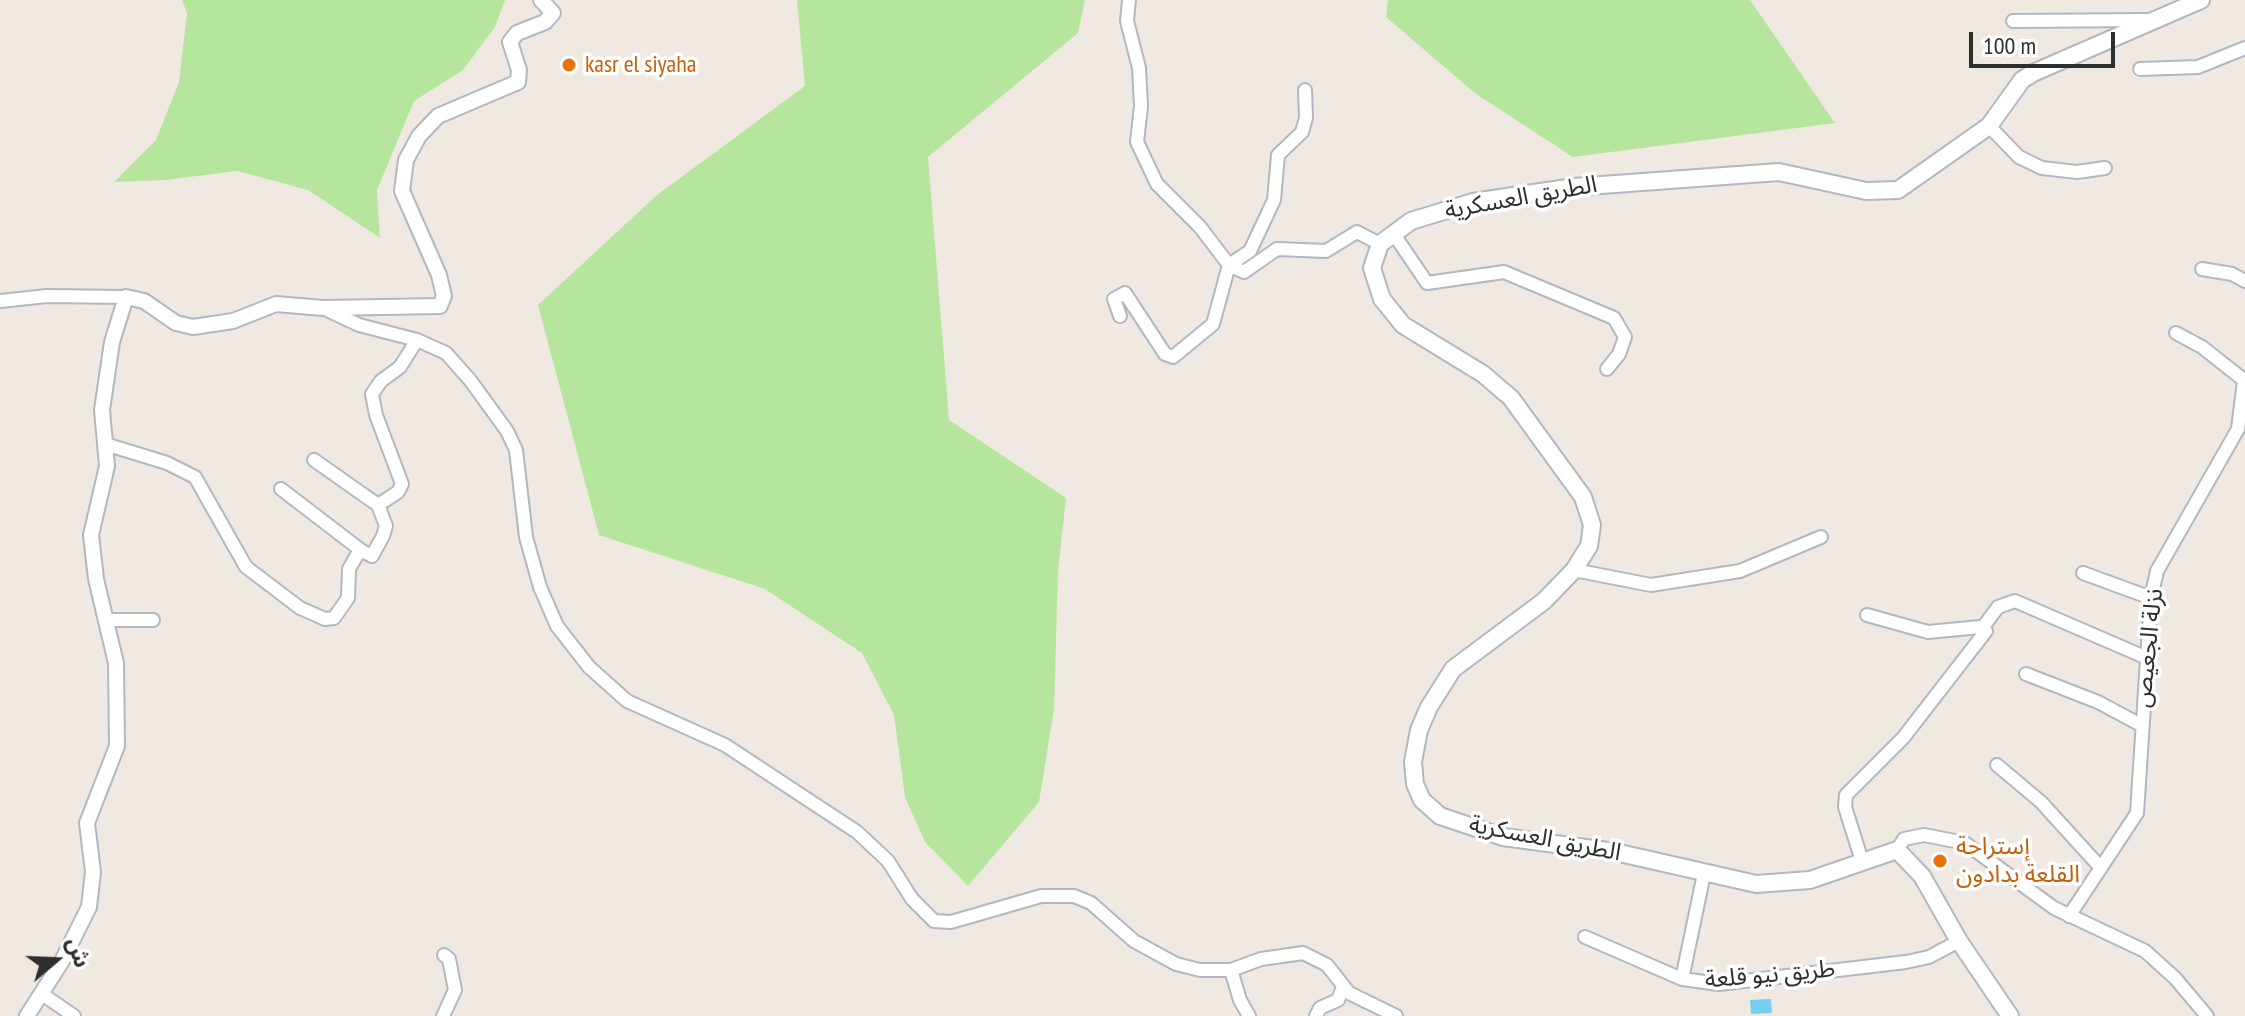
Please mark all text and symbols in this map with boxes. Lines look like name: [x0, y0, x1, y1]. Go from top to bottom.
scale bar: [1973, 16, 2119, 66]
text: 100 m: [1983, 30, 2036, 61]
place label: kasr el siyaha: [585, 51, 696, 79]
marker: kasr el siyaha: [560, 56, 578, 74]
street label: الطريق العسكرية: [1443, 170, 1599, 226]
street label: نزلة الجعيص: [2128, 587, 2170, 709]
street label: الطريق العسكرية: [1467, 810, 1623, 868]
place label: إستراحة القلعة بدادون: [1956, 833, 2080, 889]
marker: إستراحة القلعة بدادون: [1931, 852, 1949, 870]
north arrow: [16, 920, 96, 1000]
text: ش: [61, 933, 97, 971]
street label: طريق نيو قلعة: [1704, 955, 1836, 995]

